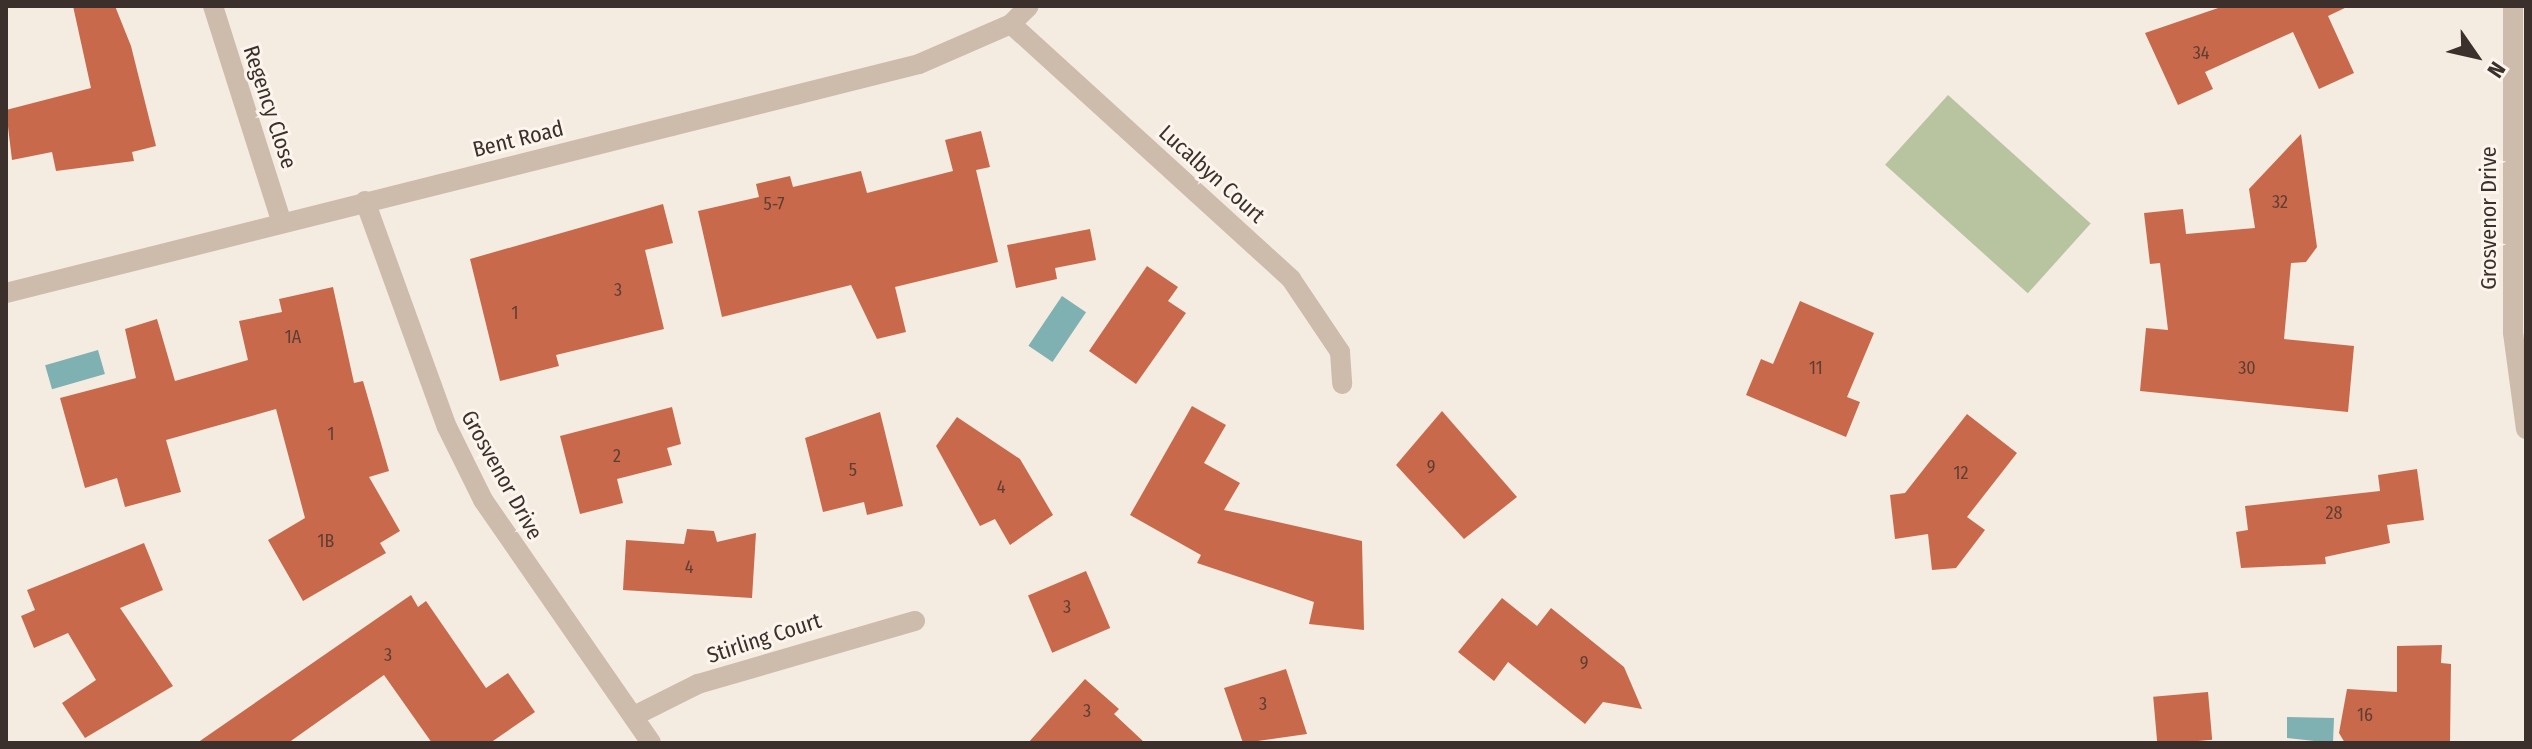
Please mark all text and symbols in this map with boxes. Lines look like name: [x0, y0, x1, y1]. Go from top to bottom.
north arrow: [2436, 16, 2516, 96]
street label: Regency Close: [238, 42, 302, 172]
house number: 34: [2193, 42, 2209, 64]
text: N: [2481, 57, 2511, 83]
street label: Bent Road: [470, 115, 566, 163]
street label: Lucalbyn Court: [1154, 120, 1270, 228]
street label: Grosvenor Drive: [2476, 146, 2502, 290]
house number: 32: [2272, 191, 2288, 213]
house number: 5-7: [763, 193, 785, 215]
house number: 3: [614, 279, 622, 301]
house number: 1: [511, 302, 519, 324]
house number: 1A: [285, 326, 301, 348]
house number: 11: [1809, 357, 1823, 379]
house number: 30: [2238, 357, 2256, 379]
street label: Grosvenor Drive: [456, 406, 548, 544]
house number: 1: [327, 423, 335, 445]
house number: 2: [613, 445, 621, 467]
house number: 9: [1427, 456, 1435, 478]
house number: 5: [849, 459, 857, 481]
house number: 12: [1954, 462, 1968, 484]
house number: 4: [997, 476, 1005, 498]
house number: 28: [2326, 502, 2342, 524]
house number: 1B: [318, 530, 334, 552]
house number: 4: [685, 556, 693, 578]
house number: 3: [1063, 596, 1071, 618]
street label: Stirling Court: [704, 607, 824, 669]
house number: 3: [384, 644, 392, 666]
house number: 9: [1580, 652, 1588, 674]
house number: 3: [1259, 693, 1267, 715]
house number: 3: [1083, 700, 1091, 722]
house number: 16: [2357, 704, 2373, 726]

